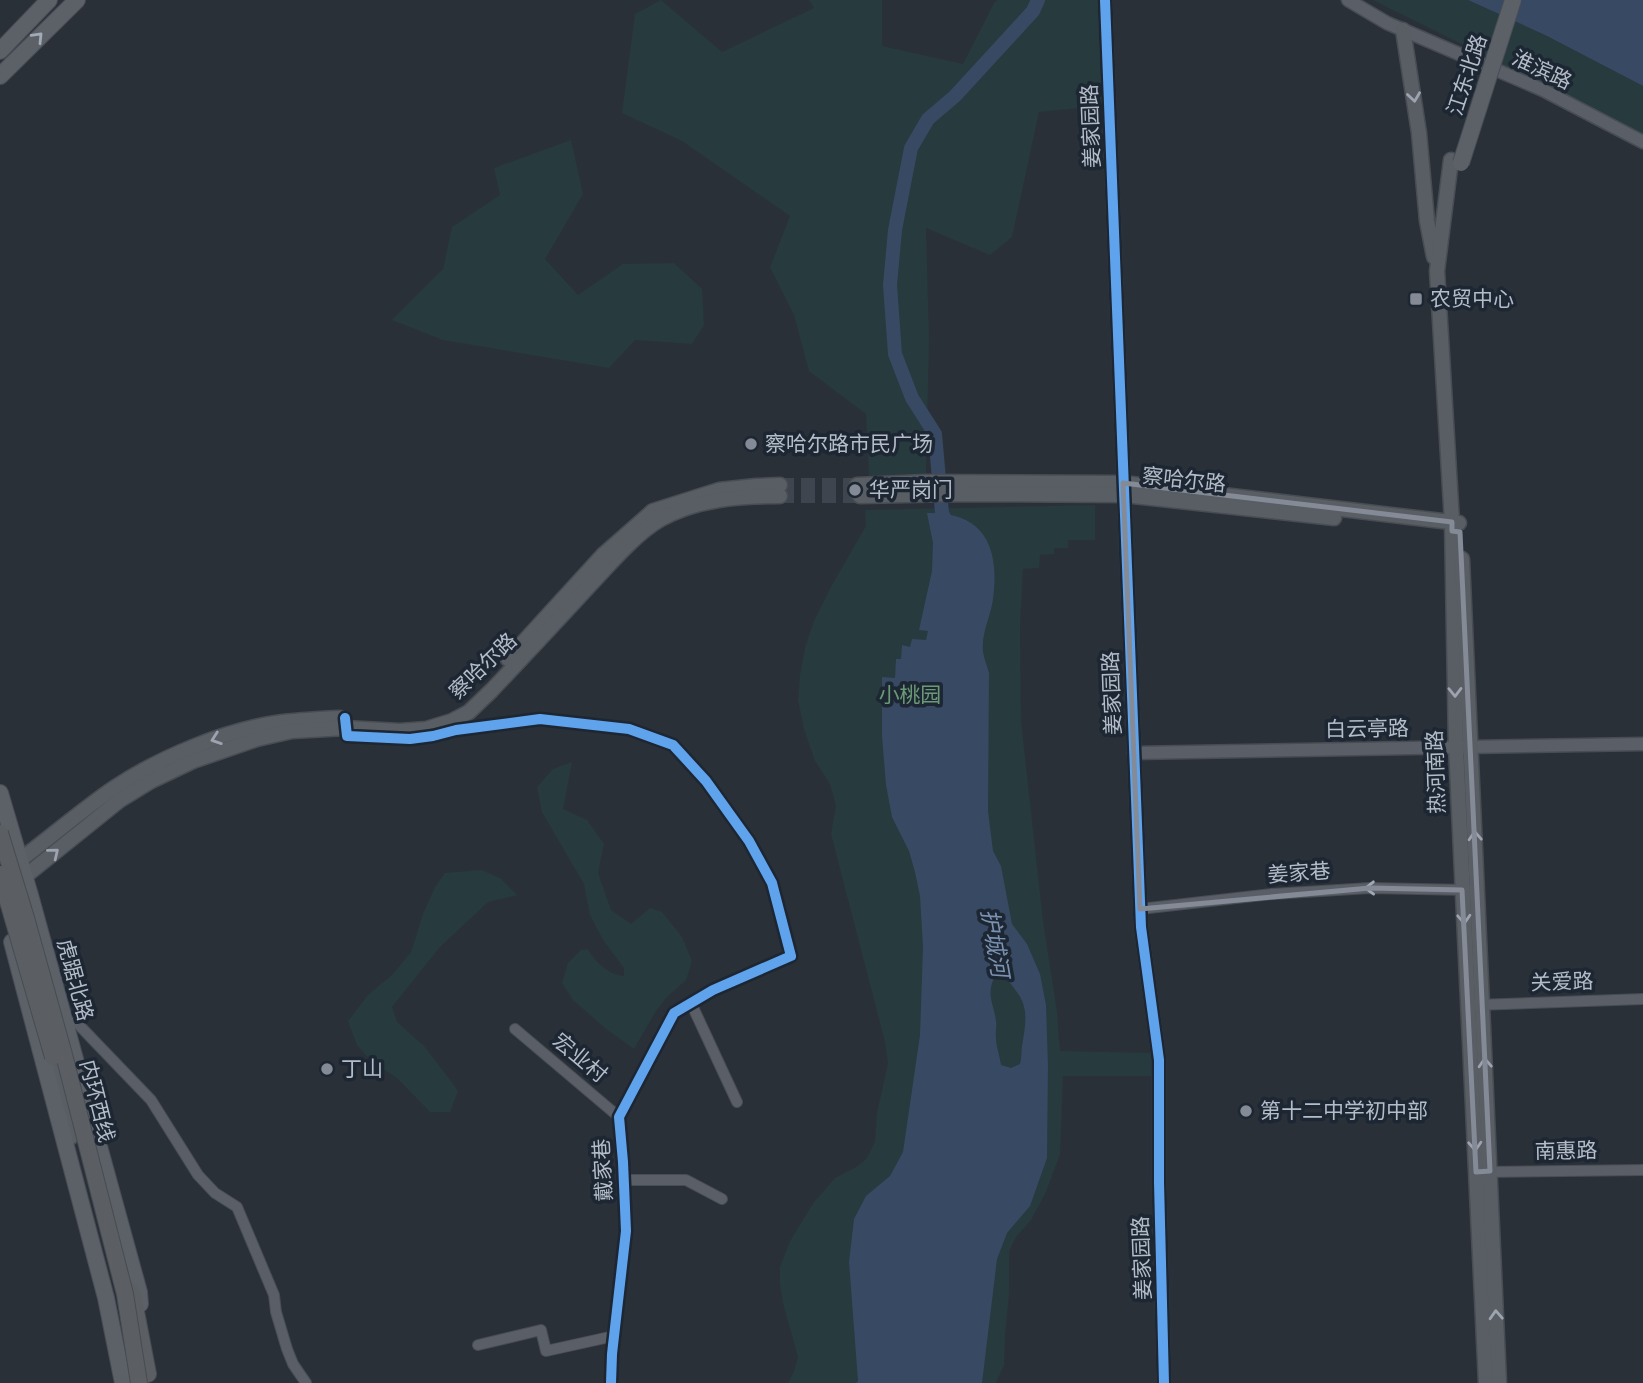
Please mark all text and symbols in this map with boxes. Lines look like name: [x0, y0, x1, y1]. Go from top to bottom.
street label: 江东北路: [1443, 31, 1491, 119]
one-way arrow: [29, 33, 42, 46]
street label: 淮滨路: [1508, 46, 1576, 94]
street label: 姜家园路: [1078, 84, 1104, 168]
one-way arrow: [1406, 91, 1421, 103]
place label: 农贸中心: [1430, 287, 1514, 311]
marker: 农贸中心: [1408, 291, 1424, 307]
place label: 察哈尔路市民广场: [765, 432, 933, 456]
marker: 察哈尔路市民广场: [743, 436, 759, 452]
street label: 察哈尔路: [1141, 464, 1227, 496]
place label: 华严岗门: [869, 478, 953, 502]
marker: 华严岗门: [847, 482, 863, 498]
street label: 察哈尔路: [444, 628, 522, 704]
street label: 姜家园路: [1099, 651, 1125, 735]
park label: 小桃园: [879, 683, 942, 707]
one-way arrow: [1447, 687, 1463, 698]
street label: 白云亭路: [1325, 716, 1409, 742]
street label: 热河南路: [1423, 730, 1449, 814]
one-way arrow: [210, 731, 223, 745]
one-way arrow: [1467, 830, 1482, 841]
one-way arrow: [46, 849, 58, 862]
street label: 姜家巷: [1267, 859, 1331, 887]
one-way arrow: [1364, 880, 1375, 896]
water label: 护城河: [976, 907, 1014, 983]
one-way arrow: [1456, 914, 1471, 925]
street label: 虎踞北路: [53, 936, 97, 1024]
street label: 关爱路: [1530, 969, 1594, 995]
street label: 宏业村: [548, 1029, 612, 1087]
street label: 内环西线: [75, 1057, 119, 1145]
place label: 丁山: [341, 1057, 383, 1081]
one-way arrow: [1477, 1057, 1492, 1068]
marker: 丁山: [319, 1061, 335, 1077]
place label: 第十二中学初中部: [1260, 1099, 1428, 1123]
marker: 第十二中学初中部: [1238, 1103, 1254, 1119]
street label: 戴家巷: [589, 1138, 617, 1202]
street label: 南惠路: [1534, 1138, 1598, 1164]
one-way arrow: [1467, 1141, 1482, 1152]
street label: 姜家园路: [1129, 1216, 1155, 1300]
one-way arrow: [1489, 1309, 1504, 1320]

